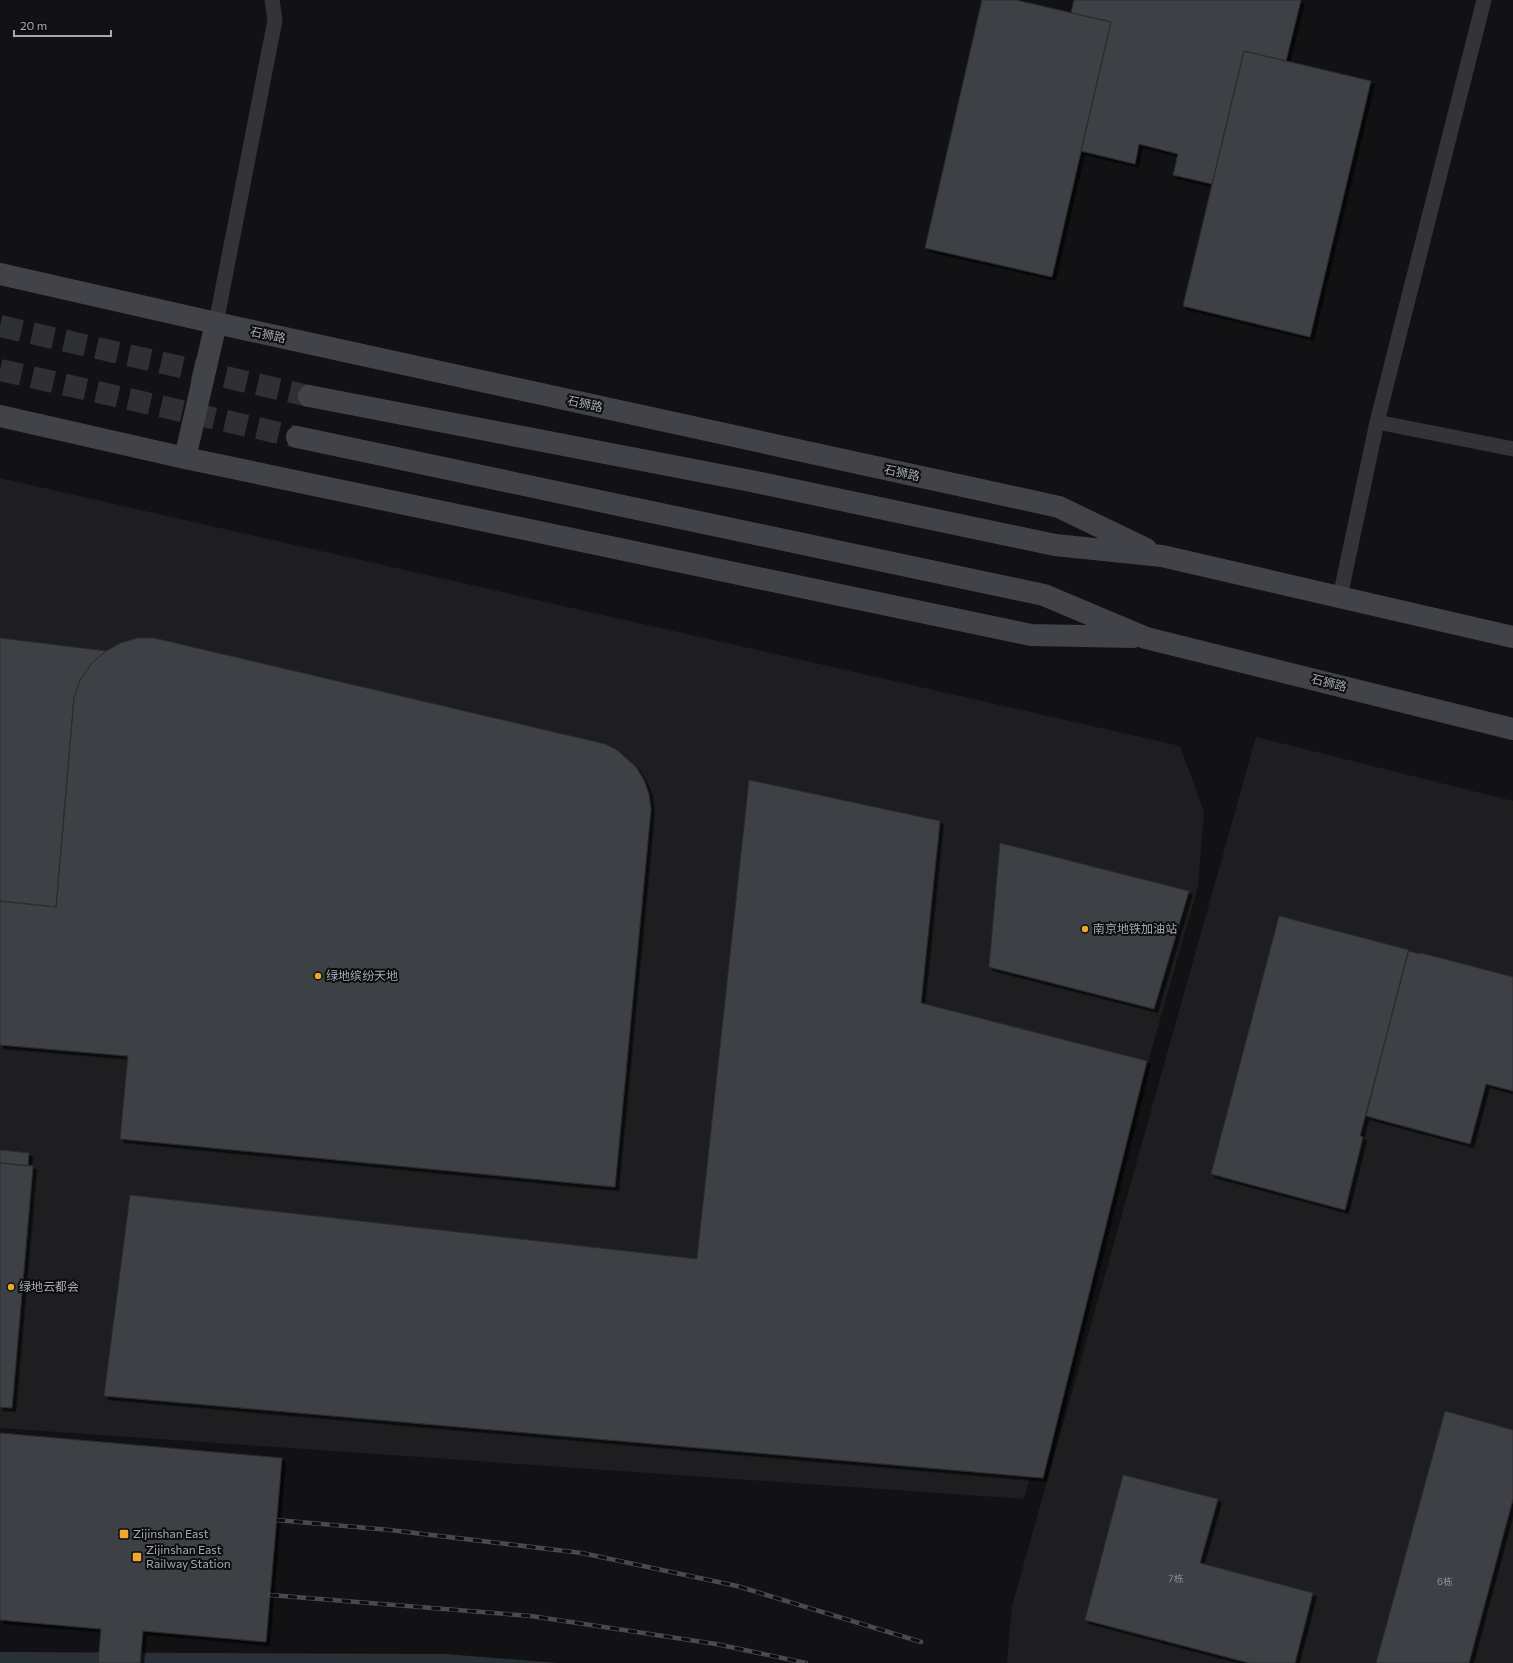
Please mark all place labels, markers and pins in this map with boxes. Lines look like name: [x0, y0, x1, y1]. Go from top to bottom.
place label: 南京地铁加油站: [1093, 921, 1177, 935]
marker: 南京地铁加油站: [1080, 924, 1090, 934]
place label: 绿地缤纷天地: [326, 968, 398, 982]
marker: 绿地缤纷天地: [313, 971, 323, 981]
place label: 绿地云都会: [19, 1279, 79, 1293]
marker: 绿地云都会: [6, 1282, 16, 1292]
place label: Zijinshan East: [133, 1526, 209, 1540]
marker: Zijinshan East: [118, 1528, 130, 1540]
place label: Zijinshan East Railway Station: [146, 1542, 231, 1570]
marker: Zijinshan East Railway Station: [131, 1551, 143, 1563]

